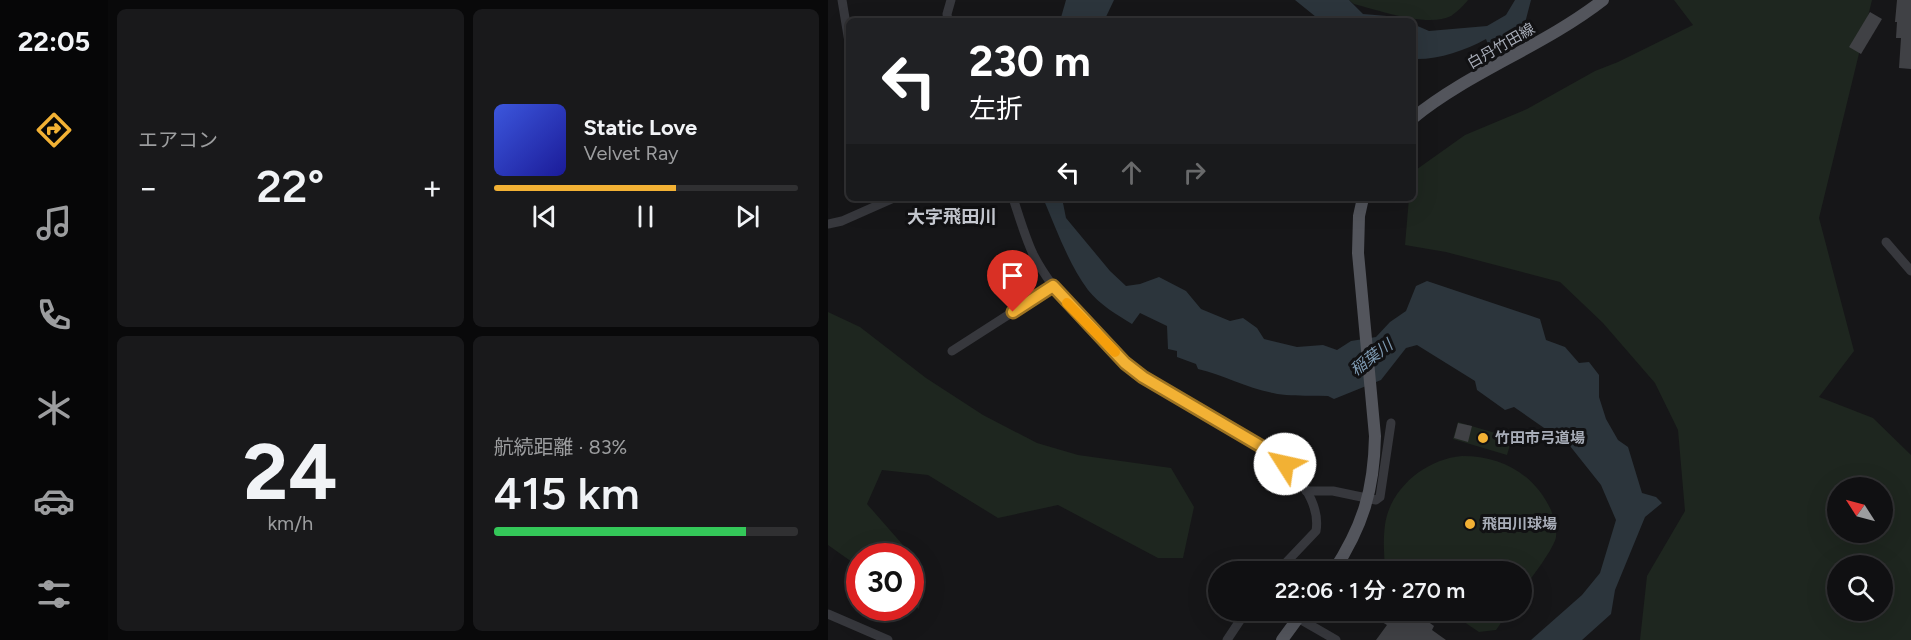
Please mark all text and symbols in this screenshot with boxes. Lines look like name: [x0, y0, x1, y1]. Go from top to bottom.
street label: 白丹竹田線: [1464, 19, 1538, 73]
text: 22:05: [18, 25, 90, 58]
text: 230 m: [969, 36, 1091, 87]
icon: left: [870, 42, 948, 120]
text: 左折: [969, 92, 1023, 125]
icon: directions: [33, 109, 75, 151]
text: Static Love: [584, 114, 697, 141]
text: エアコン: [138, 128, 218, 152]
text: Velvet Ray: [584, 141, 679, 165]
icon: left: [1052, 156, 1085, 189]
icon: ahead: [1115, 156, 1148, 189]
icon: right: [1178, 156, 1211, 189]
text: 22°: [256, 159, 324, 213]
text: −: [138, 168, 159, 207]
text: +: [422, 168, 442, 207]
icon: previous: [528, 200, 561, 233]
icon: pause: [629, 200, 662, 233]
icon: next: [731, 200, 764, 233]
icon: music: [33, 202, 75, 244]
district label: 大字飛田川: [907, 206, 997, 228]
pin: [987, 250, 1038, 312]
icon: arrive: [996, 259, 1029, 292]
icon: phone: [33, 294, 75, 336]
water label: 稲葉川: [1346, 334, 1398, 379]
icon: climate: [33, 387, 75, 429]
text: 24: [243, 425, 338, 519]
place label: 竹田市弓道場: [1495, 429, 1585, 447]
marker: 竹田市弓道場: [1476, 431, 1490, 445]
position arrow: [1253, 432, 1317, 496]
text: 航続距離 · 83%: [494, 435, 627, 459]
text: 415 km: [494, 466, 640, 520]
north arrow: [1827, 477, 1893, 543]
map controls: [1827, 477, 1893, 621]
icon: car: [33, 480, 75, 522]
text: km/h: [267, 511, 313, 535]
place label: 飛田川球場: [1482, 515, 1557, 533]
marker: 飛田川球場: [1463, 517, 1477, 531]
speed limit sign: 30: [846, 543, 924, 621]
button: search: [1827, 555, 1893, 621]
icon: filters: [33, 573, 75, 615]
text: 22:06 · 1 分 · 270 m: [1275, 577, 1465, 604]

